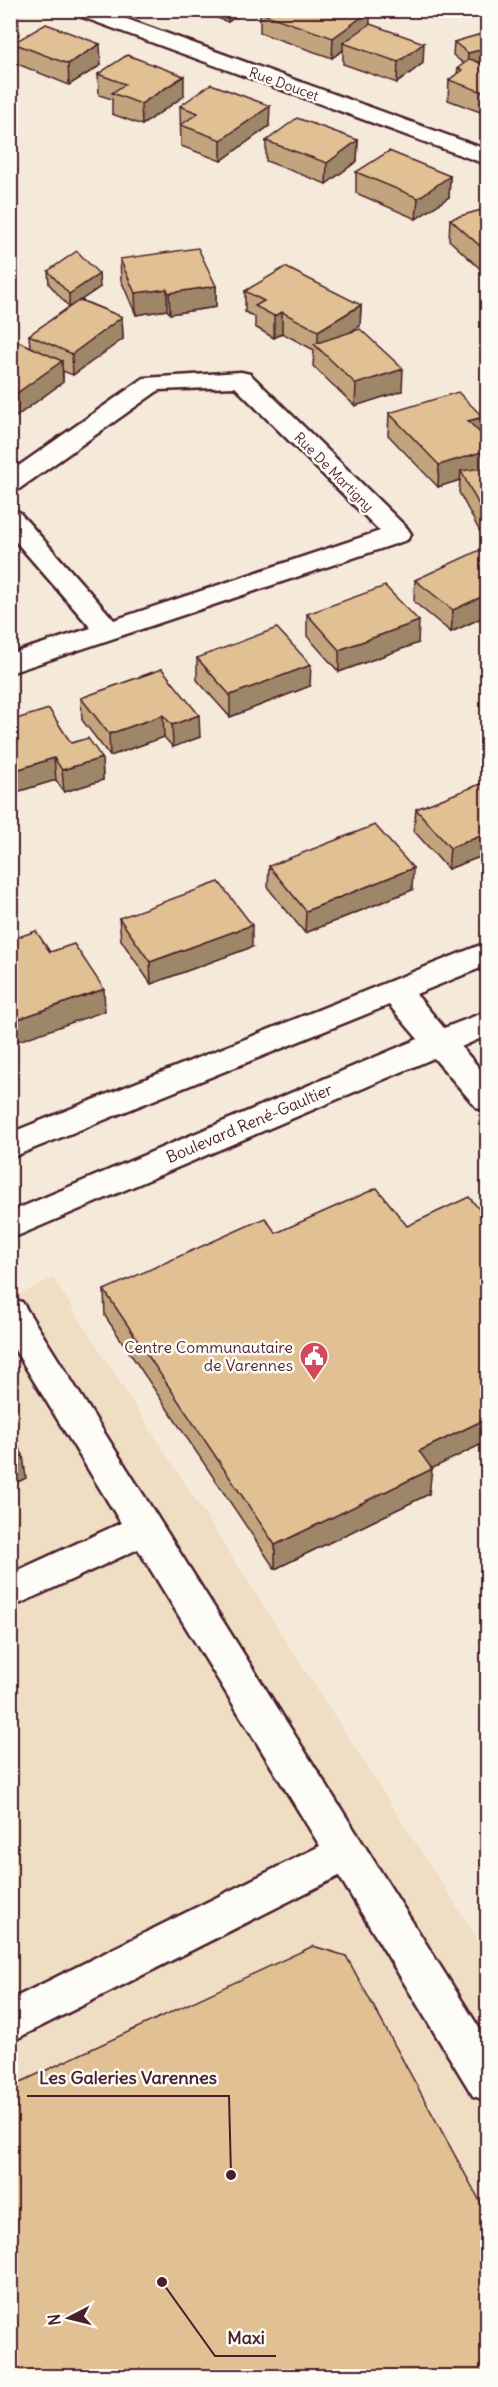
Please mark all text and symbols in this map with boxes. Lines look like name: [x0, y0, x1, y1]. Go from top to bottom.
street label: Rue Doucet: [247, 63, 322, 105]
street label: Rue De Martigny: [290, 428, 378, 516]
street label: Boulevard René-Gaultier: [163, 1079, 335, 1167]
place label: Centre Communautaire de Varennes: [124, 1337, 293, 1375]
public building icon: Centre Communautaire de Varennes: [298, 1340, 330, 1382]
callout: Les Galeries Varennes: [27, 2060, 229, 2096]
text: Les Galeries Varennes: [39, 2066, 217, 2089]
north arrow: [39, 2288, 99, 2348]
text: N: [44, 2313, 65, 2327]
callout: Maxi: [215, 2320, 276, 2356]
text: Maxi: [227, 2326, 265, 2349]

